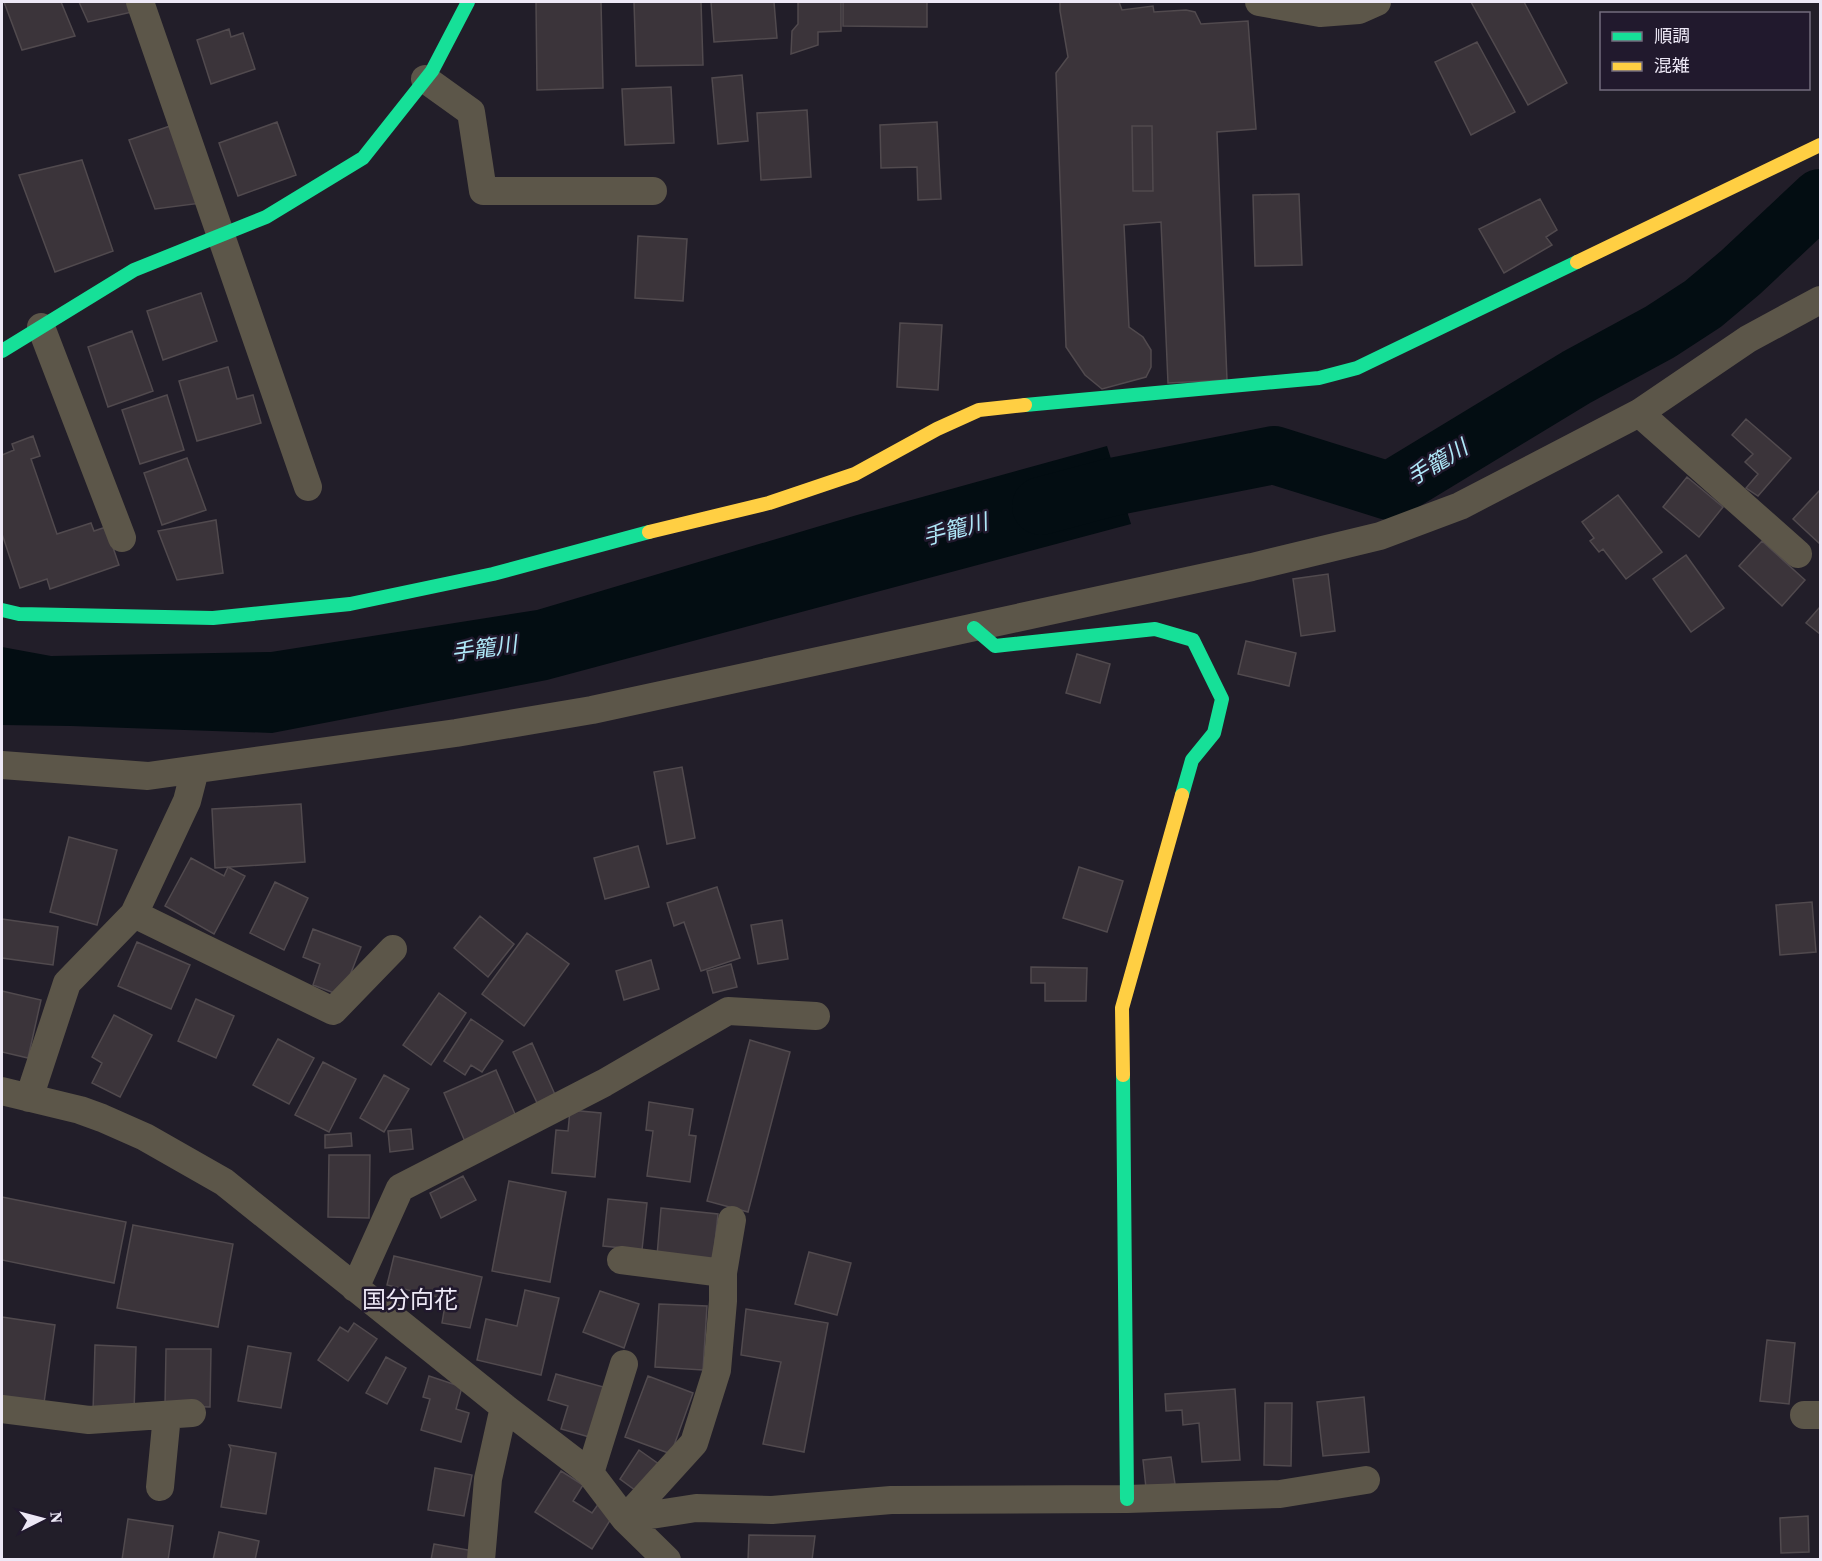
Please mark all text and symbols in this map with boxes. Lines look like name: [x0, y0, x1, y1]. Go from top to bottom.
legend: [1600, 12, 1810, 90]
text: 順調: [1654, 23, 1690, 48]
text: 混雑: [1654, 53, 1690, 78]
water label: 手籠川: [1401, 431, 1475, 492]
water label: 手籠川: [919, 505, 993, 552]
water label: 手籠川: [449, 628, 521, 667]
district label: 国分向花: [362, 1283, 458, 1316]
north arrow: [12, 1489, 72, 1549]
text: N: [45, 1510, 69, 1525]

